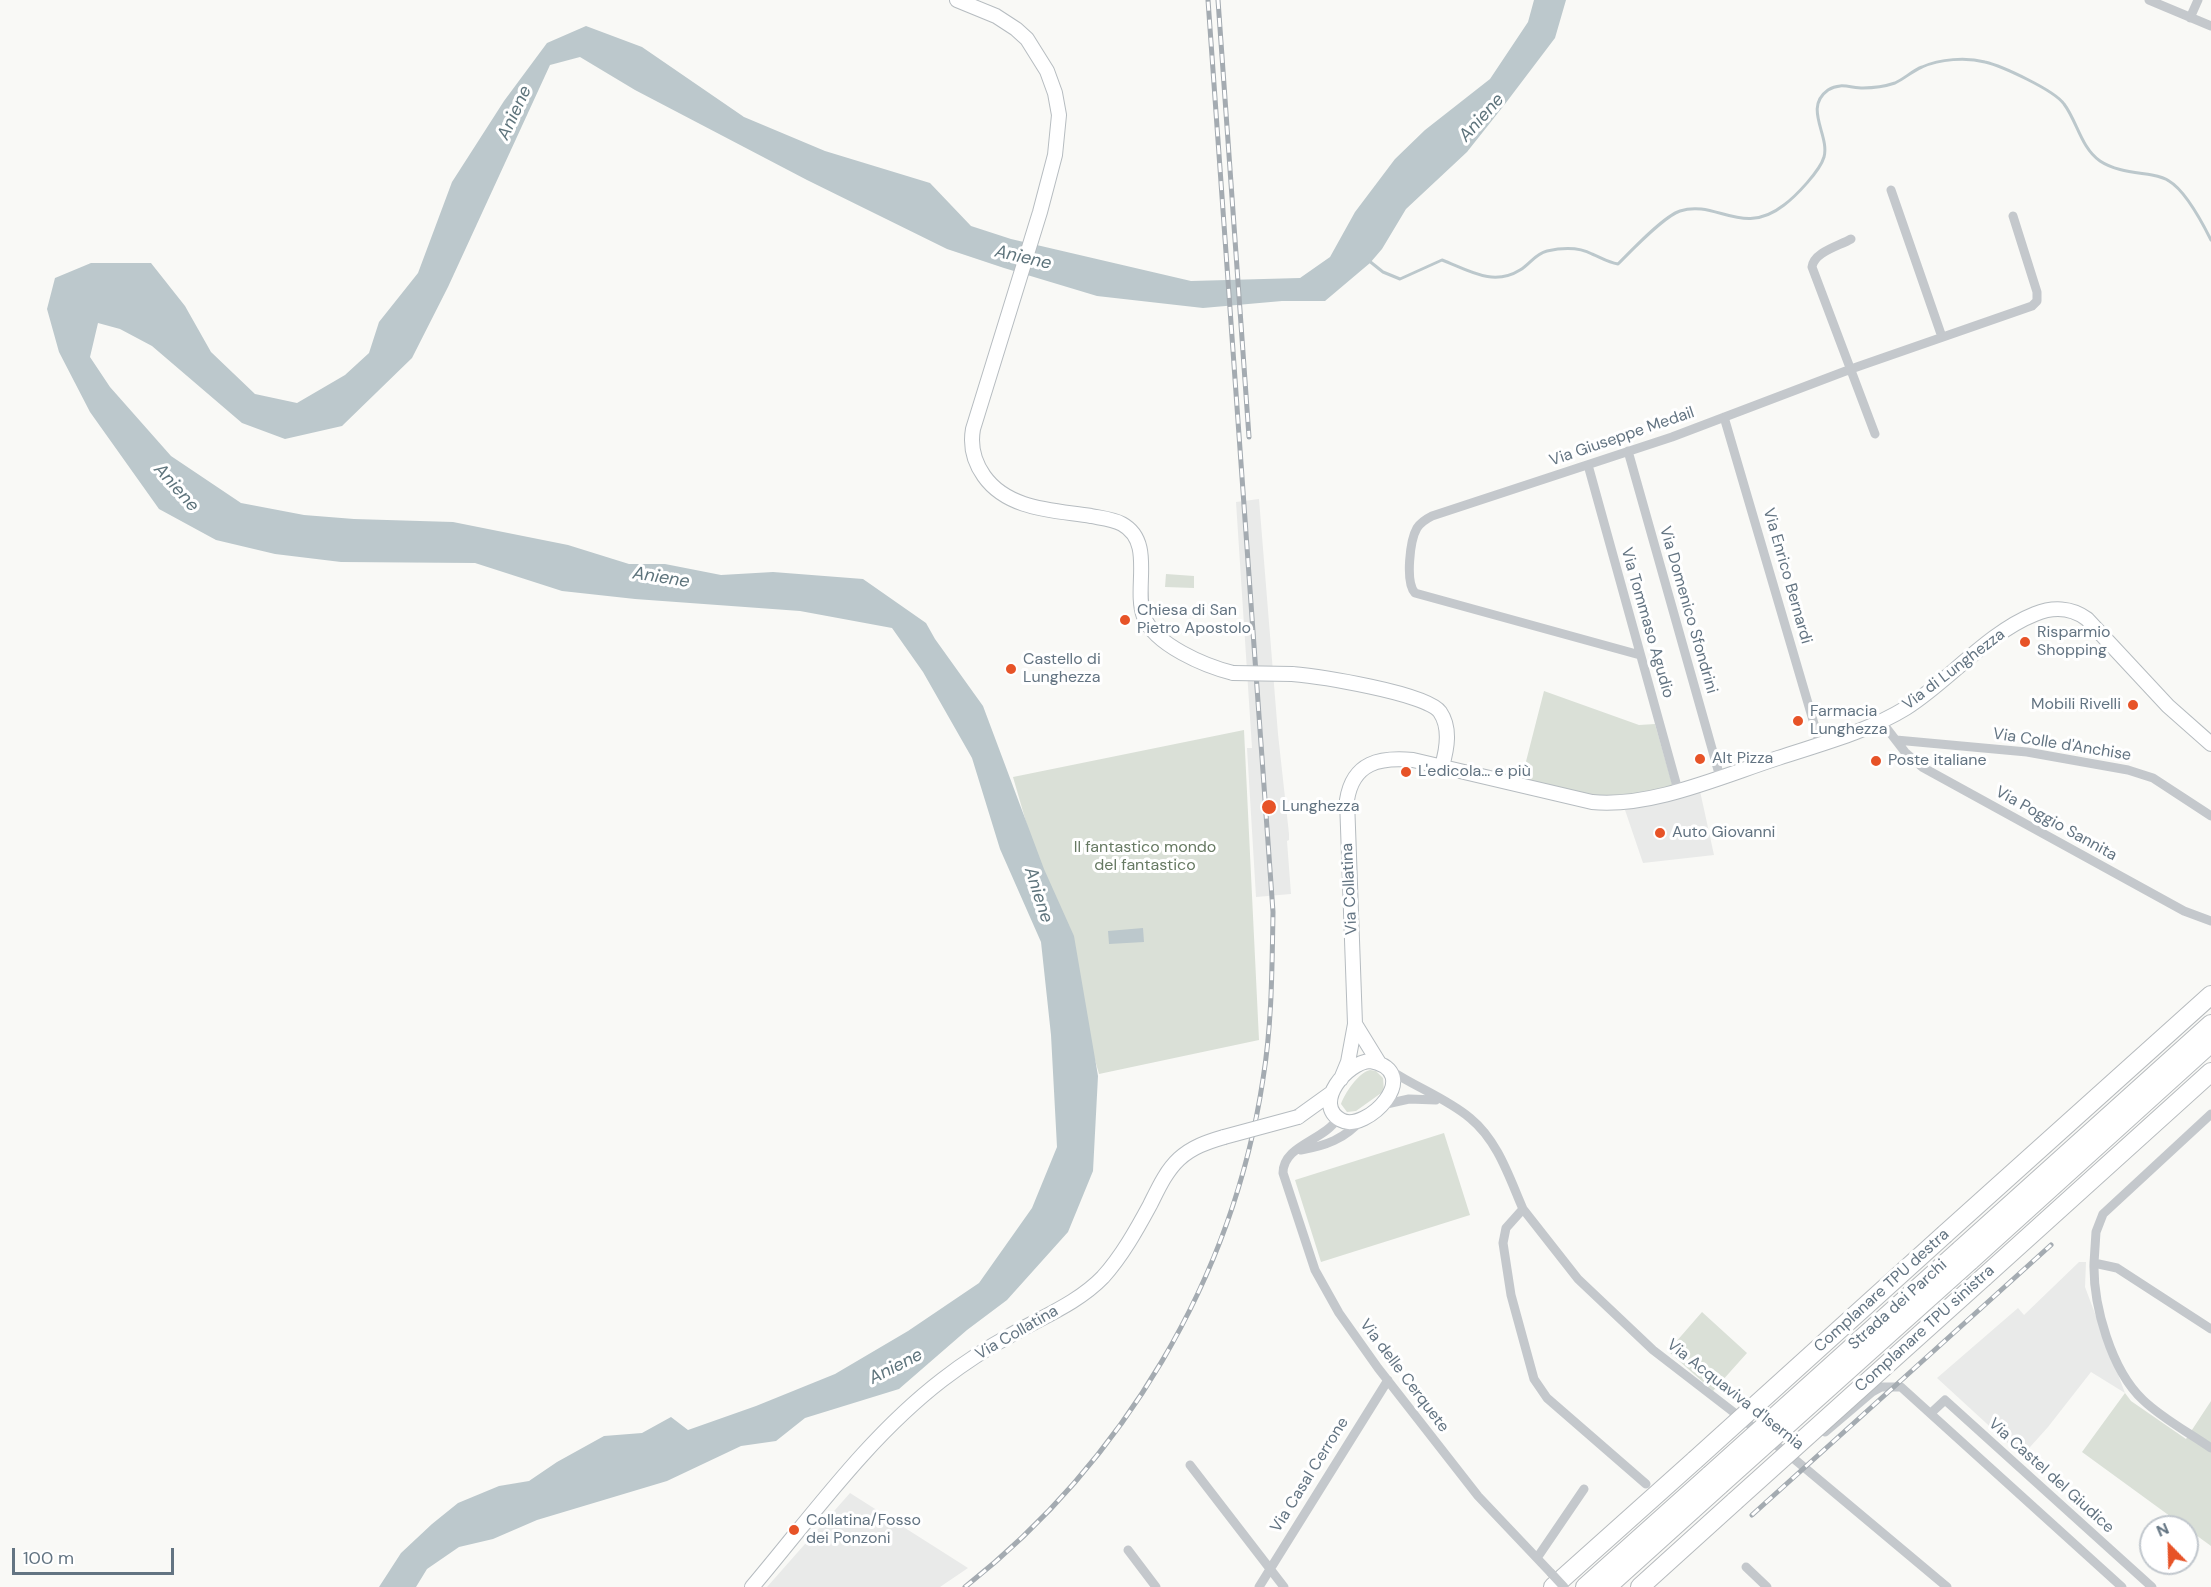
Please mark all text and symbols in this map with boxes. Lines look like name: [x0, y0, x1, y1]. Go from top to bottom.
water label: Aniene: [493, 82, 537, 144]
water label: Aniene: [1455, 89, 1509, 147]
water label: Aniene: [993, 241, 1053, 275]
street label: Via Giuseppe Medail: [1547, 403, 1697, 471]
water label: Aniene: [149, 459, 203, 517]
street label: Via Enrico Bernardi: [1758, 506, 1816, 646]
street label: Via Domenico Sfondrini: [1655, 524, 1721, 696]
street label: Via Tommaso Agudio: [1616, 546, 1678, 700]
water label: Aniene: [631, 563, 691, 593]
place label: Chiesa di San Pietro Apostolo: [1137, 601, 1251, 639]
marker: Chiesa di San Pietro Apostolo: [1118, 613, 1132, 627]
place label: Risparmio Shopping: [2037, 623, 2111, 661]
street label: Via di Lunghezza: [1899, 625, 2009, 715]
marker: Risparmio Shopping: [2018, 635, 2032, 649]
place label: Castello di Lunghezza: [1023, 650, 1101, 688]
marker: Castello di Lunghezza: [1004, 662, 1018, 676]
place label: Mobili Rivelli: [2031, 695, 2121, 715]
marker: Mobili Rivelli: [2126, 698, 2140, 712]
place label: Farmacia Lunghezza: [1810, 702, 1887, 740]
marker: Farmacia Lunghezza: [1791, 714, 1805, 728]
street label: Via Colle d'Anchise: [1992, 725, 2132, 765]
place label: Alt Pizza: [1712, 749, 1773, 769]
place label: Poste italiane: [1888, 751, 1987, 771]
marker: Alt Pizza: [1693, 752, 1707, 766]
marker: Poste italiane: [1869, 754, 1883, 768]
place label: L'edicola… e più: [1418, 762, 1531, 782]
marker: L'edicola… e più: [1399, 765, 1413, 779]
street label: Via Poggio Sannita: [1992, 783, 2120, 865]
place label: Lunghezza: [1282, 797, 1359, 817]
marker: Lunghezza: [1260, 798, 1278, 816]
place label: Auto Giovanni: [1672, 823, 1775, 843]
marker: Auto Giovanni: [1653, 826, 1667, 840]
park label: Il fantastico mondo del fantastico: [1074, 838, 1216, 876]
street label: Via Collatina: [1338, 843, 1362, 935]
water label: Aniene: [1019, 864, 1057, 926]
street label: Complanare TPU destra: [1811, 1225, 1953, 1357]
street label: Strada dei Parchi: [1845, 1256, 1951, 1354]
street label: Complanare TPU sinistra: [1851, 1261, 1999, 1397]
street label: Via Collatina: [972, 1302, 1062, 1364]
street label: Via delle Cerquete: [1355, 1316, 1453, 1436]
street label: Via Acquaviva d'Isernia: [1663, 1335, 1807, 1455]
water label: Aniene: [865, 1344, 927, 1390]
street label: Via Casal Cerrone: [1267, 1414, 1353, 1536]
street label: Via Castel del Giudice: [1984, 1414, 2118, 1538]
place label: Collatina/Fosso dei Ponzoni: [806, 1511, 921, 1549]
north arrow: [2139, 1515, 2199, 1575]
text: N: [2153, 1518, 2172, 1542]
marker: Collatina/Fosso dei Ponzoni: [787, 1523, 801, 1537]
scale bar: [15, 1536, 177, 1574]
text: 100 m: [23, 1546, 74, 1570]

